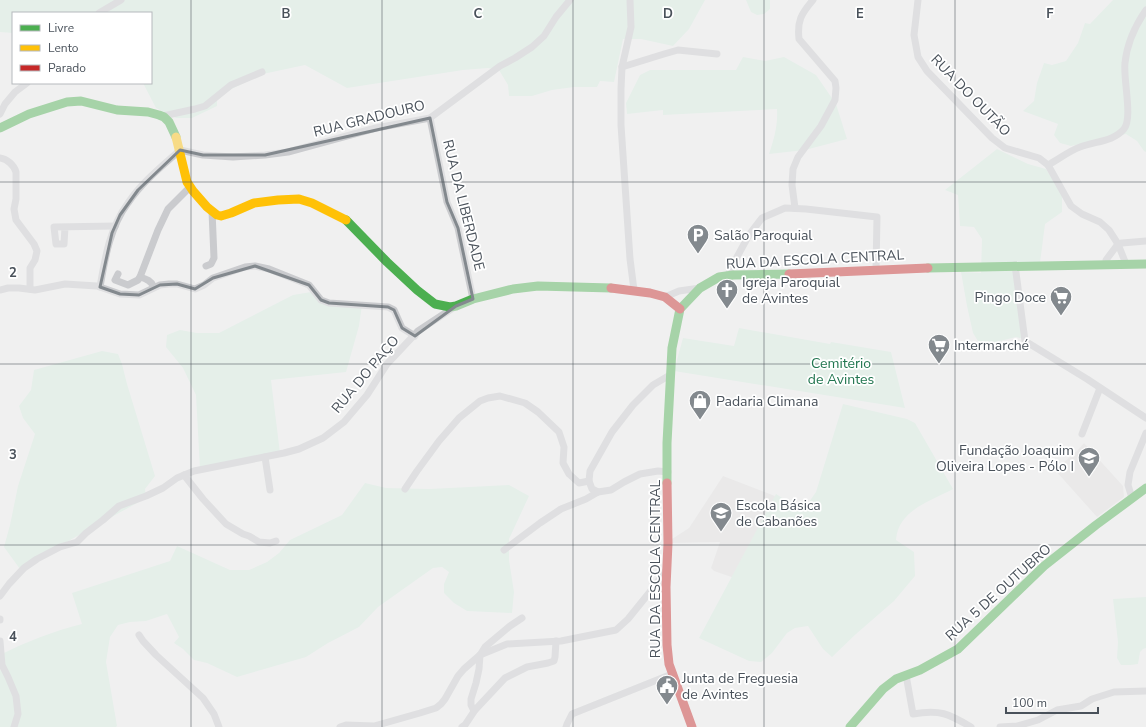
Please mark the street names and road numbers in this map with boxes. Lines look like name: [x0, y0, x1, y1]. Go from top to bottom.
street label: RUA DO OUTÃO: [927, 50, 1015, 140]
street label: RUA GRADOURO: [311, 95, 427, 142]
street label: RUA DA LIBERDADE: [438, 138, 489, 273]
street label: RUA DA ESCOLA CENTRAL: [725, 245, 905, 274]
street label: RUA DO PAÇO: [327, 332, 403, 417]
street label: RUA DA ESCOLA CENTRAL: [646, 479, 665, 658]
street label: RUA 5 DE OUTUBRO: [941, 540, 1055, 645]

